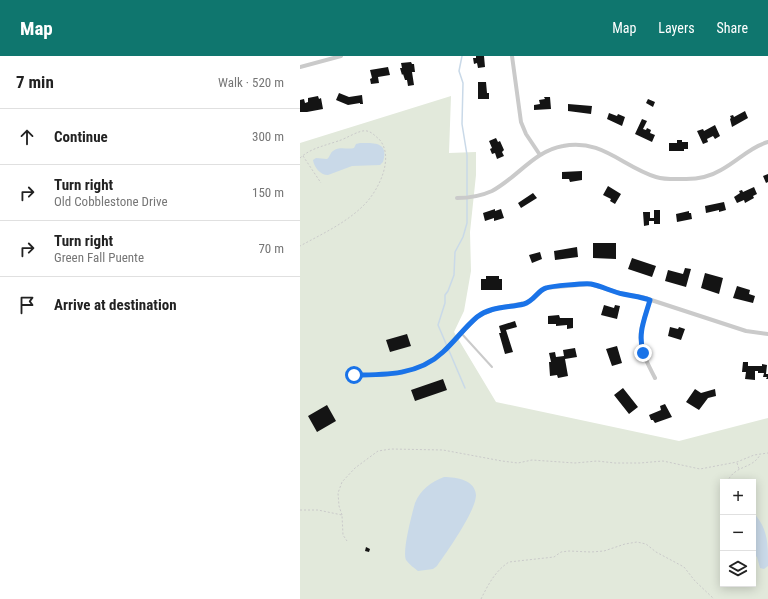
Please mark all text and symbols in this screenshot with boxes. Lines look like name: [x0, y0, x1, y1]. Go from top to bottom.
text: Map: [20, 17, 53, 40]
text: Map: [612, 20, 636, 36]
text: Layers: [658, 20, 695, 36]
text: Share: [717, 20, 748, 36]
text: 7 min: [16, 72, 54, 92]
text: Walk · 520 m: [218, 75, 284, 90]
icon: ahead: [16, 126, 38, 148]
text: Continue: [54, 128, 108, 146]
text: 300 m: [252, 129, 284, 144]
text: Turn right: [54, 176, 113, 194]
icon: right: [16, 182, 38, 204]
text: 150 m: [252, 185, 284, 200]
text: Old Cobblestone Drive: [54, 194, 168, 209]
text: Turn right: [54, 232, 113, 250]
icon: right: [16, 238, 38, 260]
text: 70 m: [258, 241, 284, 256]
text: Green Fall Puente: [54, 250, 144, 265]
icon: arrive: [16, 294, 38, 316]
text: Arrive at destination: [54, 296, 177, 314]
route end: [634, 344, 652, 362]
route start: [345, 366, 363, 384]
map controls: [720, 479, 756, 587]
button: +: [720, 479, 756, 515]
button: −: [720, 515, 756, 551]
button: layers: [720, 551, 756, 587]

